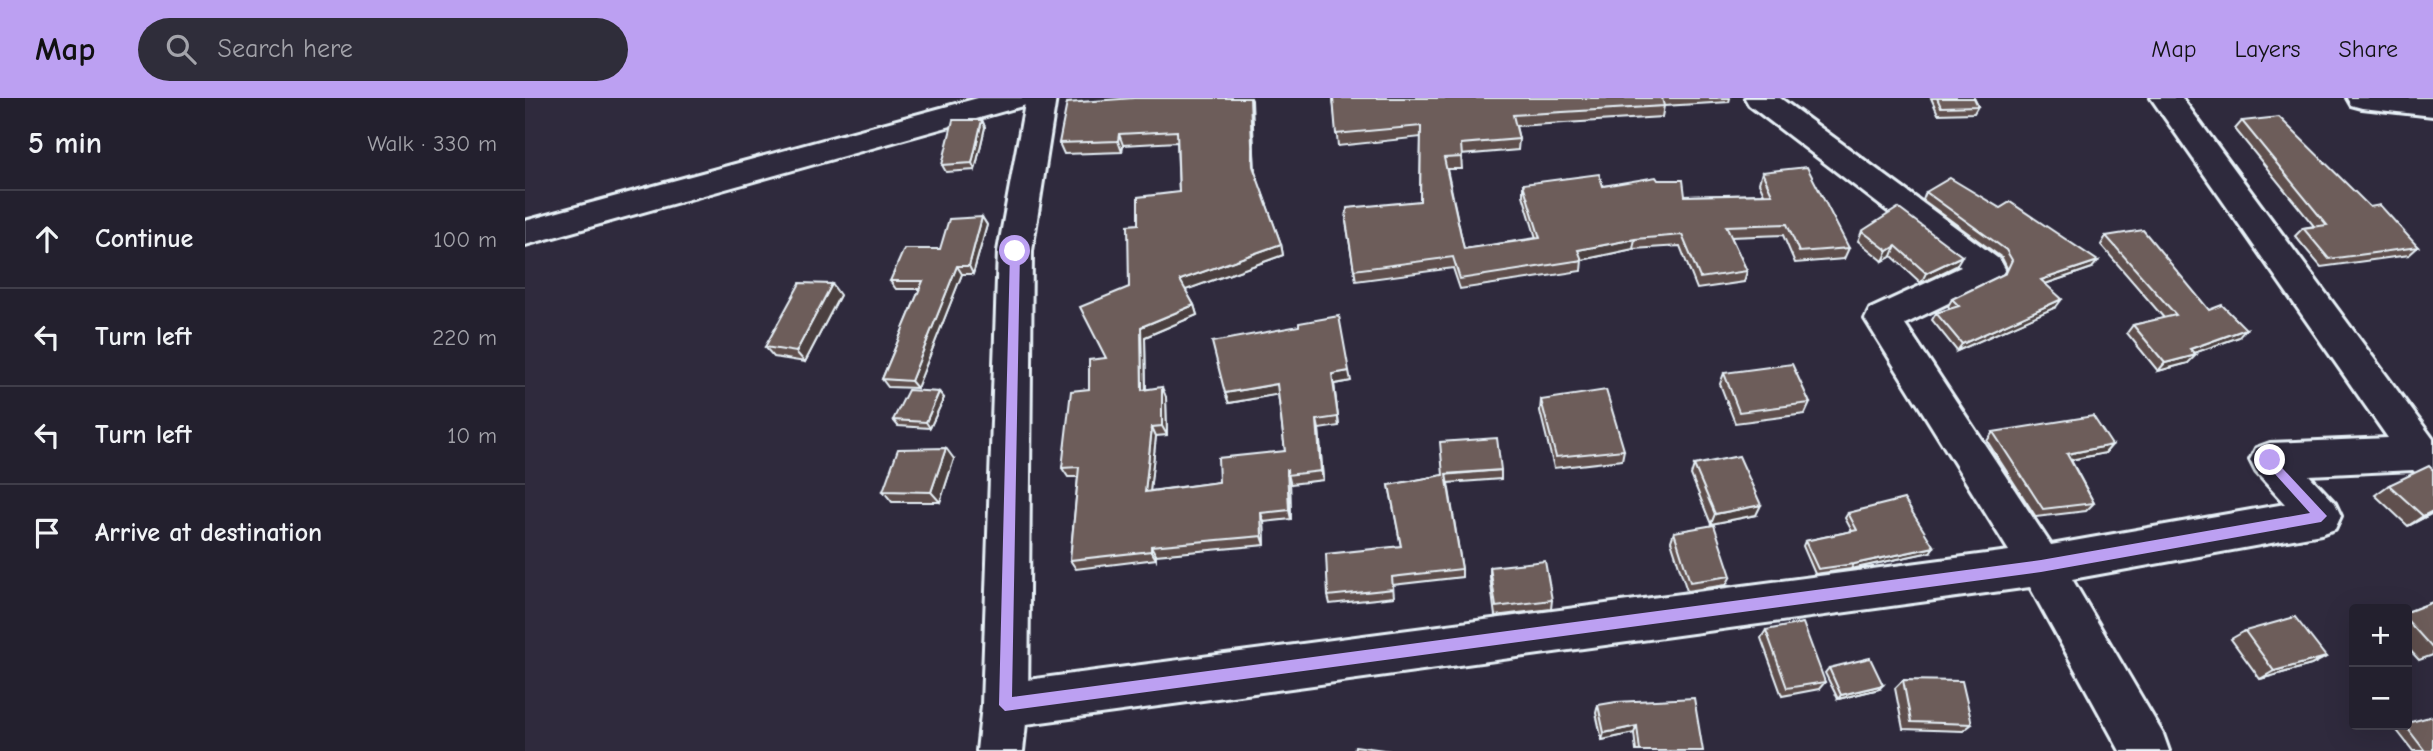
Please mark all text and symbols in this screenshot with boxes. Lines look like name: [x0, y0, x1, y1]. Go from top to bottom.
search box: [138, 18, 628, 81]
text: Map: [35, 30, 96, 68]
icon: search: [162, 30, 200, 68]
text: Search here: [218, 34, 353, 64]
text: Map: [2151, 35, 2197, 63]
text: Layers: [2235, 35, 2300, 63]
text: Share: [2338, 35, 2398, 63]
text: 5 min: [28, 126, 102, 161]
text: Walk · 330 m: [367, 130, 497, 157]
icon: ahead: [28, 220, 66, 258]
text: Continue: [95, 224, 193, 254]
text: 100 m: [433, 226, 497, 253]
route start: [999, 235, 1030, 266]
icon: left: [28, 318, 66, 356]
text: Turn left: [95, 322, 192, 352]
text: 220 m: [432, 324, 497, 351]
icon: left: [28, 416, 66, 454]
text: Turn left: [95, 420, 192, 450]
text: 10 m: [447, 422, 497, 449]
route end: [2254, 444, 2285, 475]
icon: arrive: [28, 514, 66, 552]
text: Arrive at destination: [95, 518, 322, 548]
map controls: [2349, 604, 2412, 730]
button: +: [2349, 604, 2412, 667]
button: −: [2349, 667, 2412, 730]

